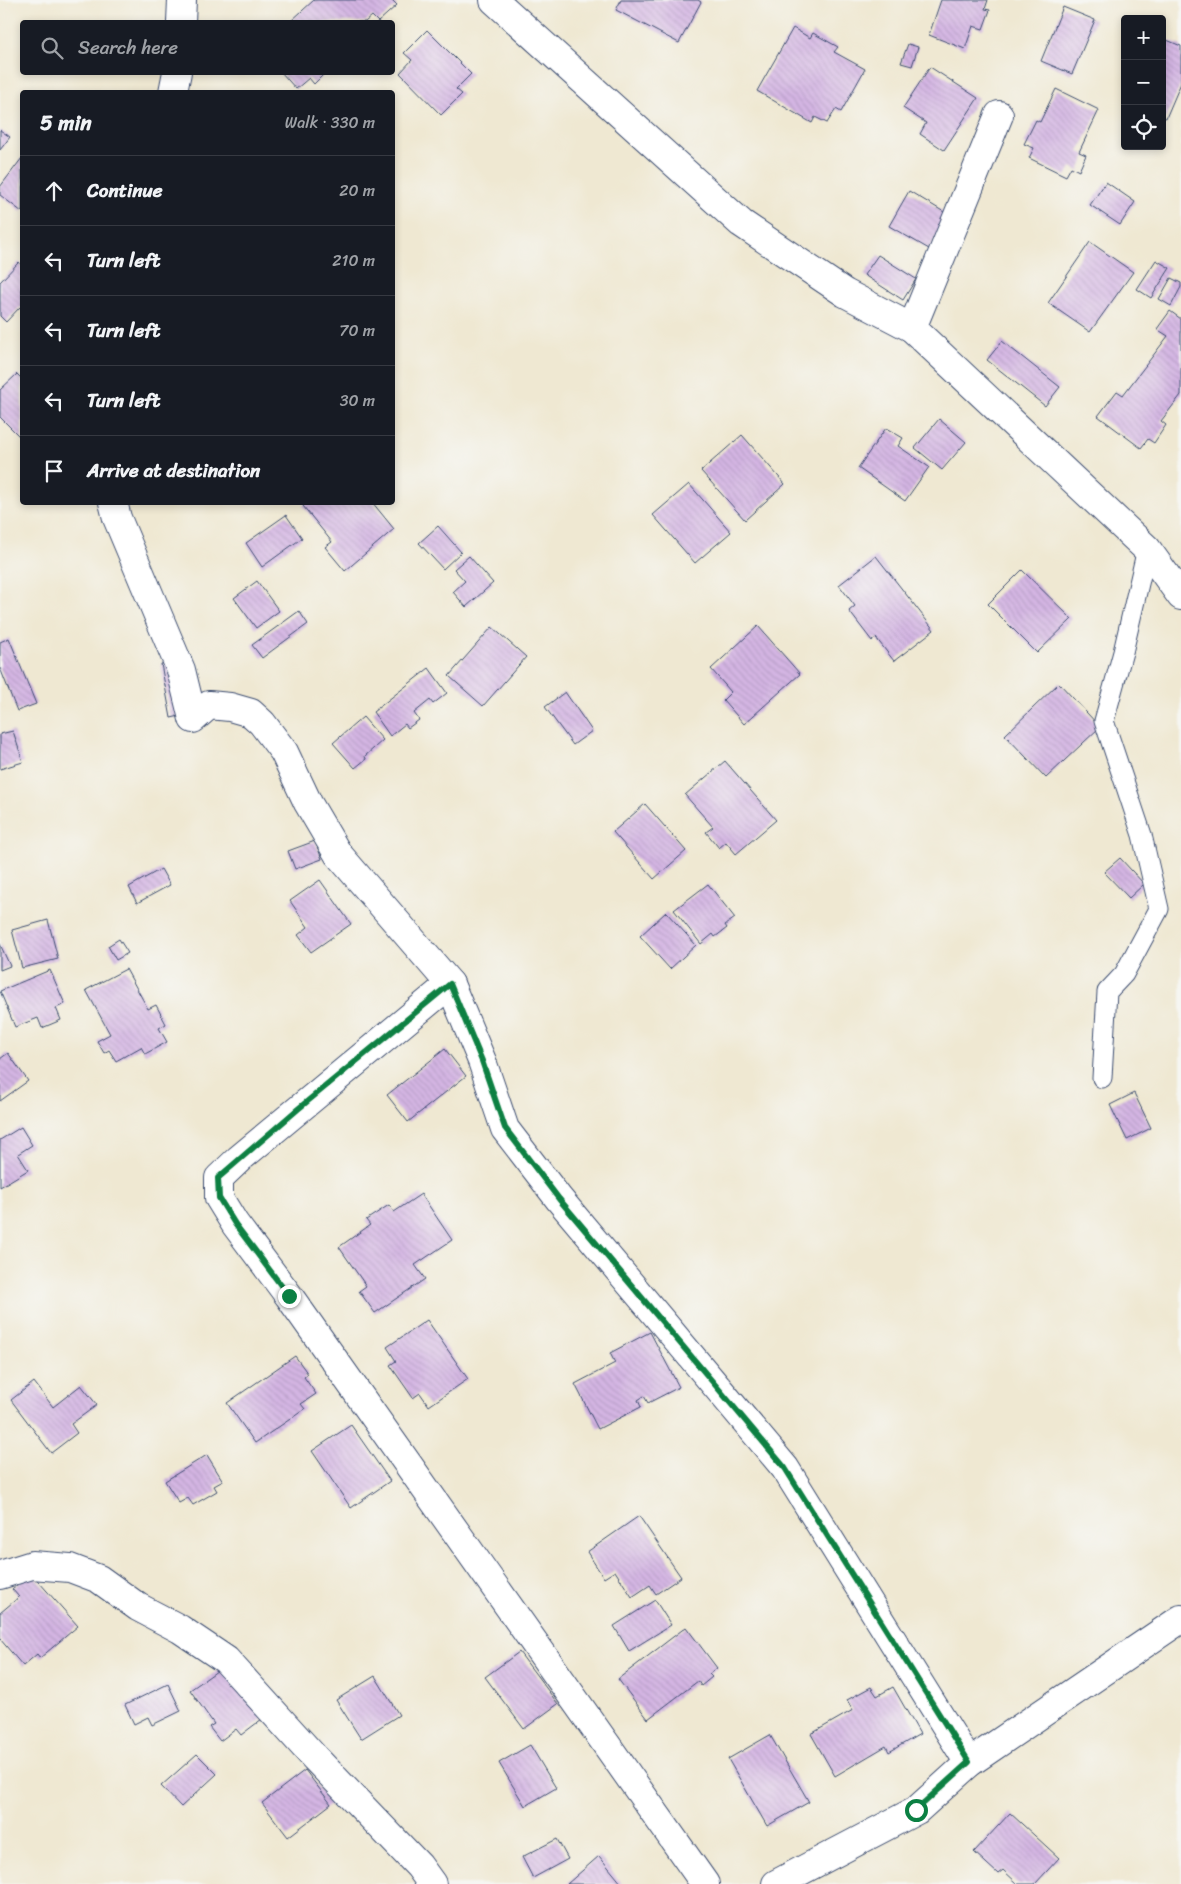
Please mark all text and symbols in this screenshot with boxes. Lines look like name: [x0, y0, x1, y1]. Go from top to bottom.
map controls: [1121, 15, 1166, 150]
button: +: [1121, 15, 1166, 60]
search box: [20, 20, 395, 75]
text: Search here: [78, 31, 178, 64]
icon: search: [38, 34, 66, 62]
button: −: [1121, 60, 1166, 105]
text: 5 min: [40, 104, 92, 142]
button: locate: [1121, 105, 1166, 150]
text: Walk · 330 m: [285, 108, 375, 137]
text: Continue: [87, 174, 163, 207]
text: 20 m: [339, 176, 375, 205]
icon: ahead: [40, 177, 68, 205]
text: Turn left: [87, 244, 160, 277]
text: 210 m: [332, 246, 375, 275]
icon: left: [40, 247, 68, 275]
text: Turn left: [87, 314, 160, 347]
text: 70 m: [339, 316, 375, 345]
icon: left: [40, 317, 68, 345]
text: Turn left: [87, 384, 160, 417]
text: 30 m: [340, 386, 375, 415]
icon: left: [40, 387, 68, 415]
text: Arrive at destination: [87, 454, 260, 487]
icon: arrive: [40, 457, 68, 485]
route end: [278, 1285, 301, 1308]
route start: [905, 1799, 928, 1822]

